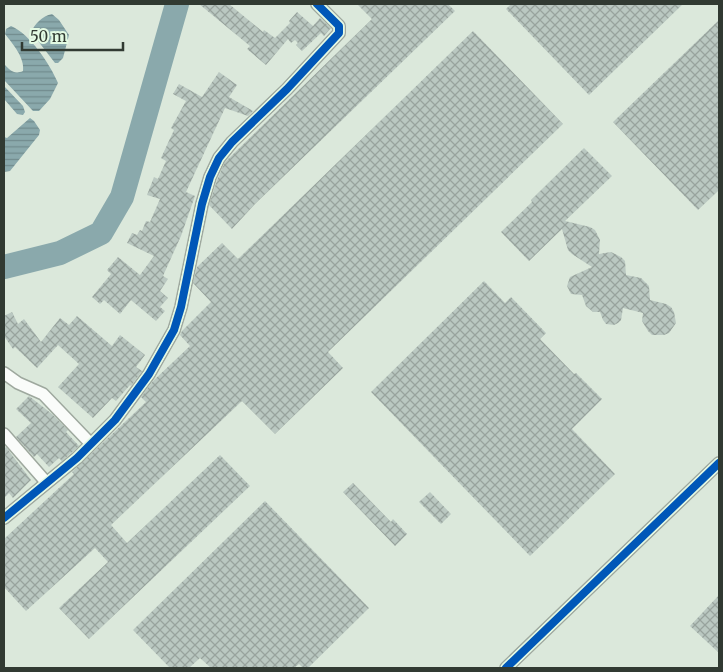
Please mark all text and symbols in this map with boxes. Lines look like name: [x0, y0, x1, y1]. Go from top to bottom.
scale bar: [22, 20, 124, 52]
text: 50 m: [30, 27, 67, 46]

